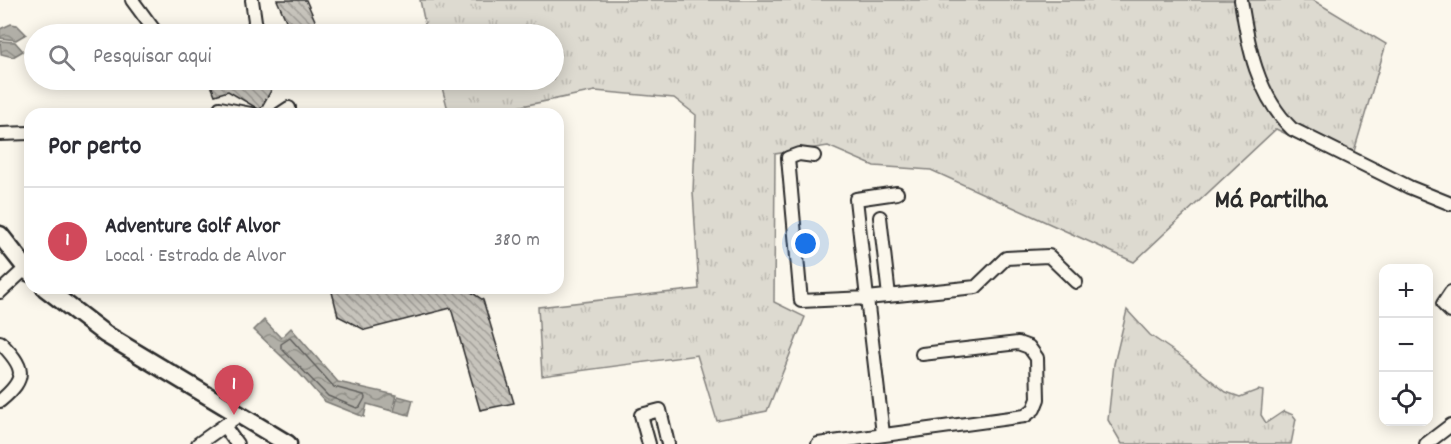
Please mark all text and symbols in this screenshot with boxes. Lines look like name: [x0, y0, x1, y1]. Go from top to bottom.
search box: [24, 24, 564, 90]
icon: search: [45, 41, 78, 74]
text: Pesquisar aqui: [93, 42, 212, 73]
text: Por perto: [48, 129, 141, 166]
district label: Má Partilha: [1215, 183, 1328, 220]
text: Adventure Golf Alvor: [105, 212, 280, 243]
text: 1: [65, 227, 70, 255]
text: 380 m: [494, 227, 540, 255]
your location: [791, 229, 820, 258]
text: Local · Estrada de Alvor: [105, 243, 286, 271]
map controls: [1379, 264, 1433, 426]
button: +: [1379, 264, 1433, 318]
button: −: [1379, 318, 1433, 372]
pin: 1: [214, 366, 254, 415]
button: locate: [1379, 372, 1433, 426]

